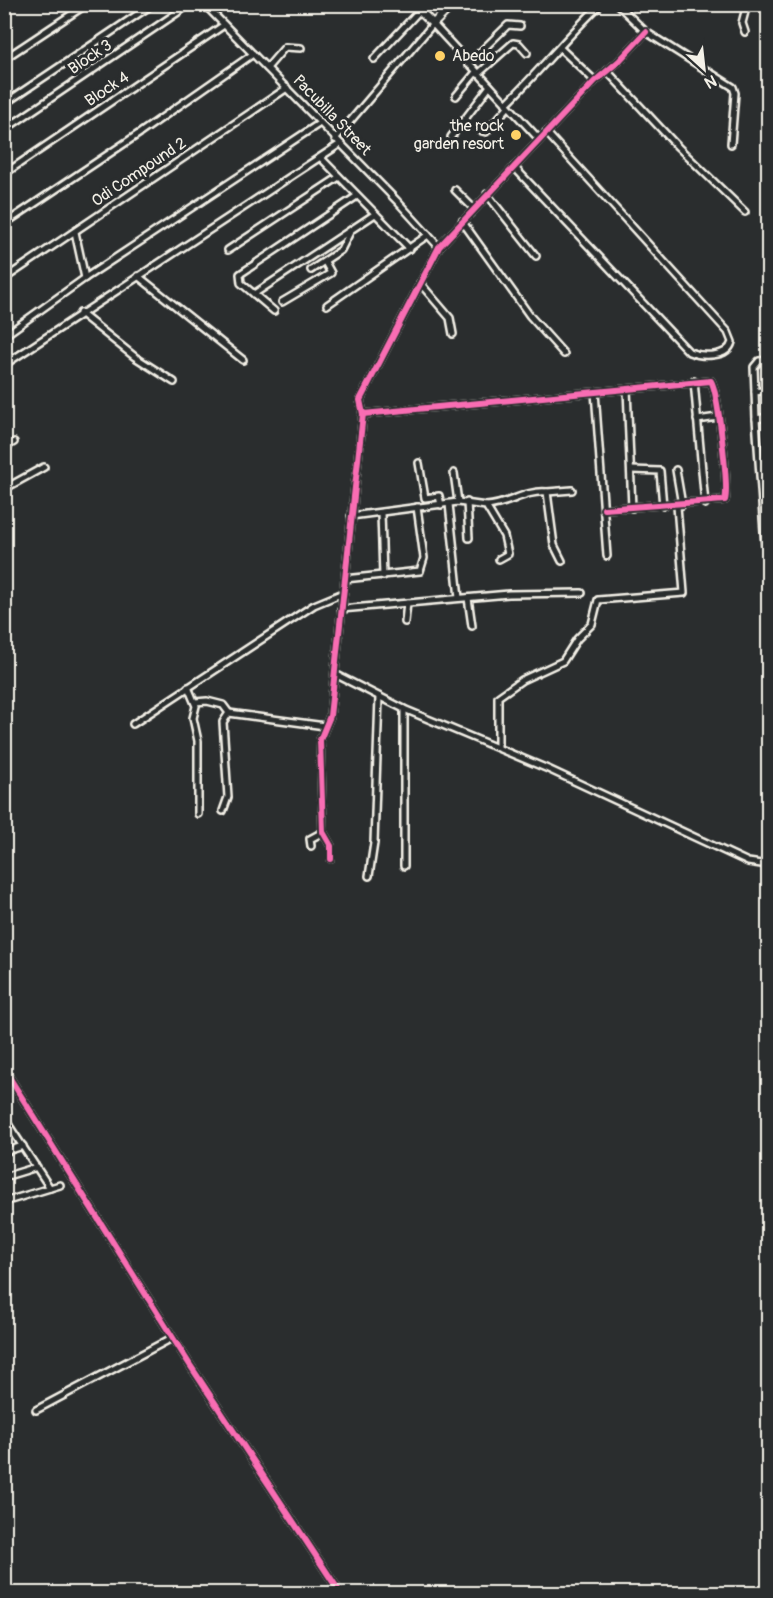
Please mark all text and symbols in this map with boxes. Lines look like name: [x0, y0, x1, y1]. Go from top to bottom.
street label: Block 3: [64, 35, 116, 79]
north arrow: [674, 39, 734, 99]
place label: Abedo: [452, 46, 495, 66]
marker: Abedo: [433, 49, 447, 63]
street label: Block 4: [81, 67, 133, 111]
street label: Pacubilla Street: [289, 70, 376, 160]
text: N: [701, 70, 720, 93]
place label: the rock garden resort: [414, 116, 505, 154]
marker: the rock garden resort: [509, 128, 523, 142]
street label: Odi Compound 2: [88, 133, 190, 211]

